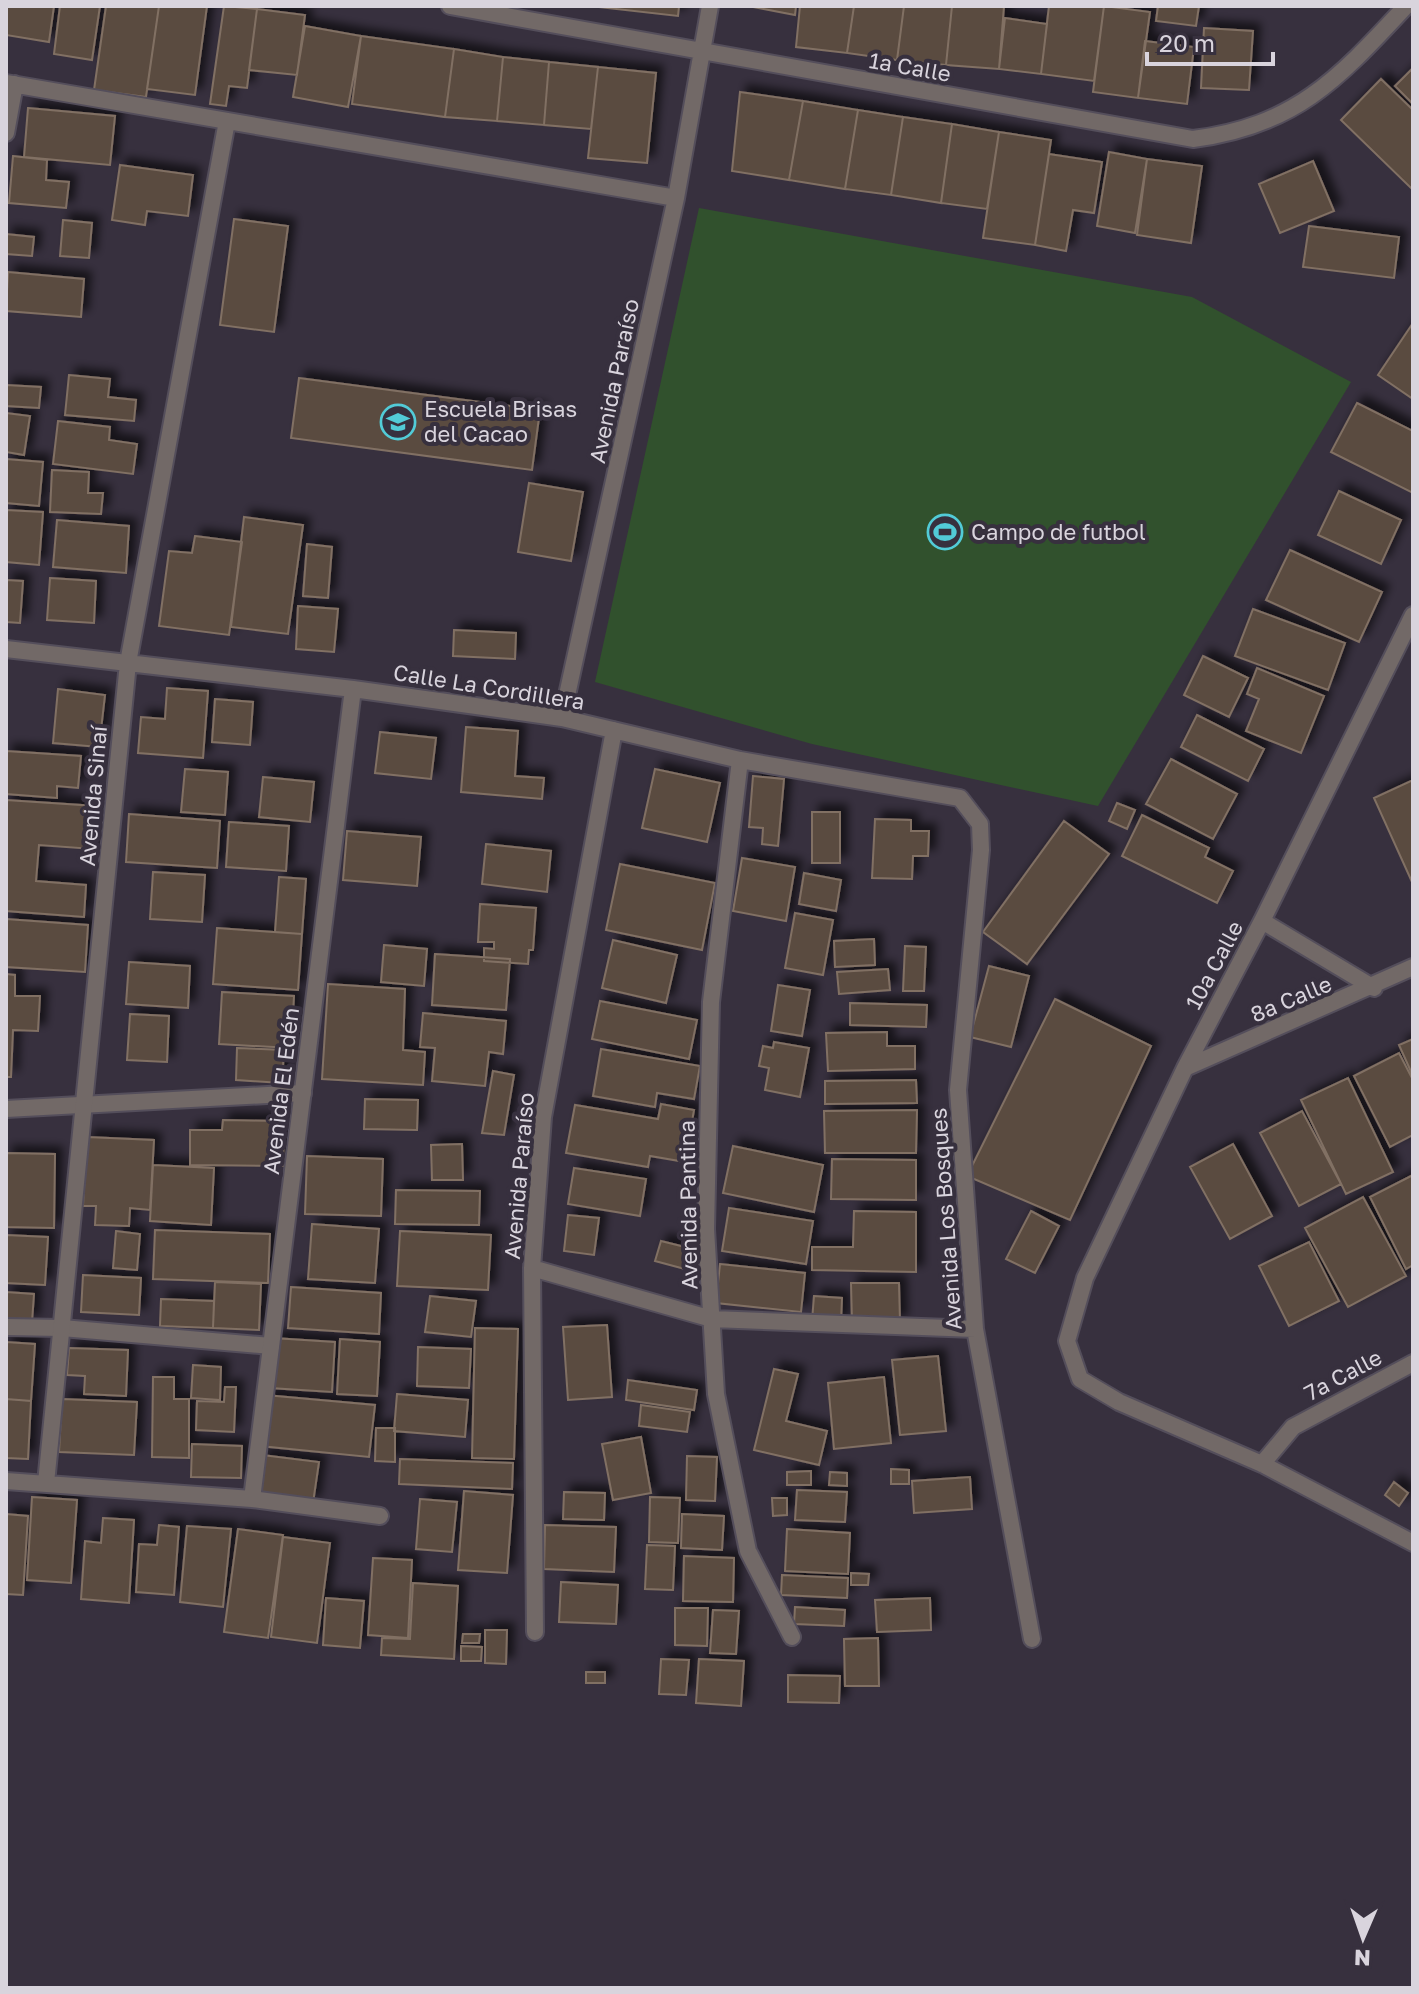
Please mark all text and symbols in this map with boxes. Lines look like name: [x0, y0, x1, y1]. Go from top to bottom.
scale bar: [1147, 16, 1273, 66]
text: 20 m: [1159, 28, 1215, 57]
street label: 1a Calle: [867, 46, 953, 87]
street label: Avenida Paraíso: [583, 296, 644, 465]
place label: Escuela Brisas del Cacao: [424, 395, 577, 447]
school or university icon: Escuela Brisas del Cacao: [379, 403, 417, 441]
sports icon: Campo de futbol: [926, 513, 964, 551]
place label: Campo de futbol: [971, 518, 1146, 545]
street label: Calle La Cordillera: [391, 658, 587, 715]
street label: Avenida Sinaí: [73, 723, 112, 867]
street label: 10a Calle: [1179, 916, 1248, 1014]
street label: 8a Calle: [1246, 969, 1335, 1028]
street label: Avenida El Edén: [257, 1006, 304, 1176]
street label: Avenida Paraíso: [498, 1092, 539, 1260]
street label: Avenida Los Bosques: [924, 1107, 967, 1331]
street label: Avenida Pantina: [673, 1120, 702, 1290]
street label: 7a Calle: [1300, 1343, 1386, 1406]
north arrow: [1323, 1898, 1403, 1978]
text: N: [1353, 1945, 1371, 1972]

